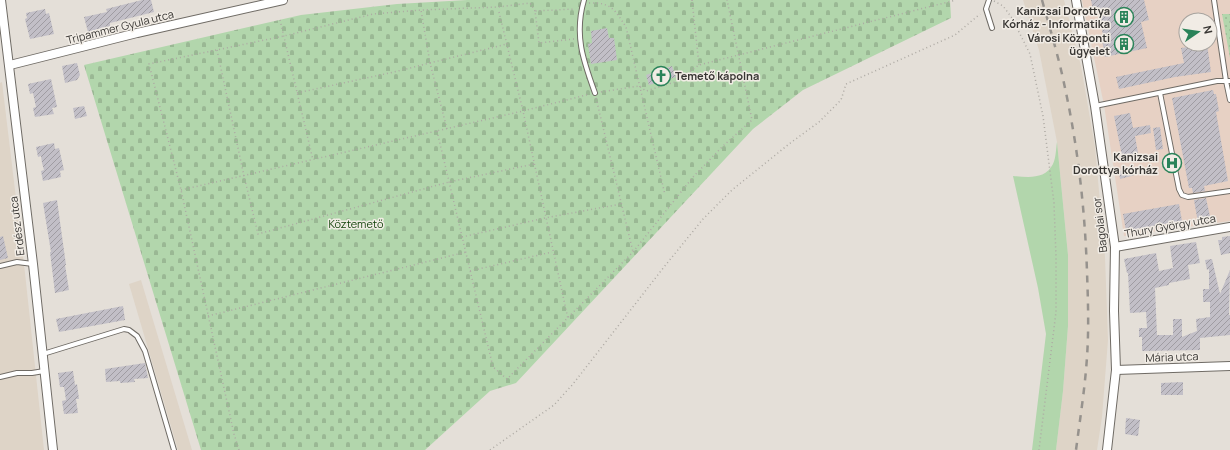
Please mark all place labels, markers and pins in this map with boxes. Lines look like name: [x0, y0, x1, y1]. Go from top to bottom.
place label: Kanizsai Dorottya Kórház - Informatika: [1003, 3, 1110, 31]
building icon: Kanizsai Dorottya Kórház - Informatika: [1113, 6, 1135, 28]
place label: Városi Központi ügyelet: [1028, 30, 1110, 58]
building icon: Városi Központi ügyelet: [1113, 33, 1135, 55]
church icon: Temető kápolna: [650, 65, 672, 87]
place label: Temető kápolna: [675, 68, 759, 83]
place label: Kanizsai Dorottya kórház: [1073, 149, 1158, 177]
hospital icon: Kanizsai Dorottya kórház: [1161, 152, 1183, 174]

